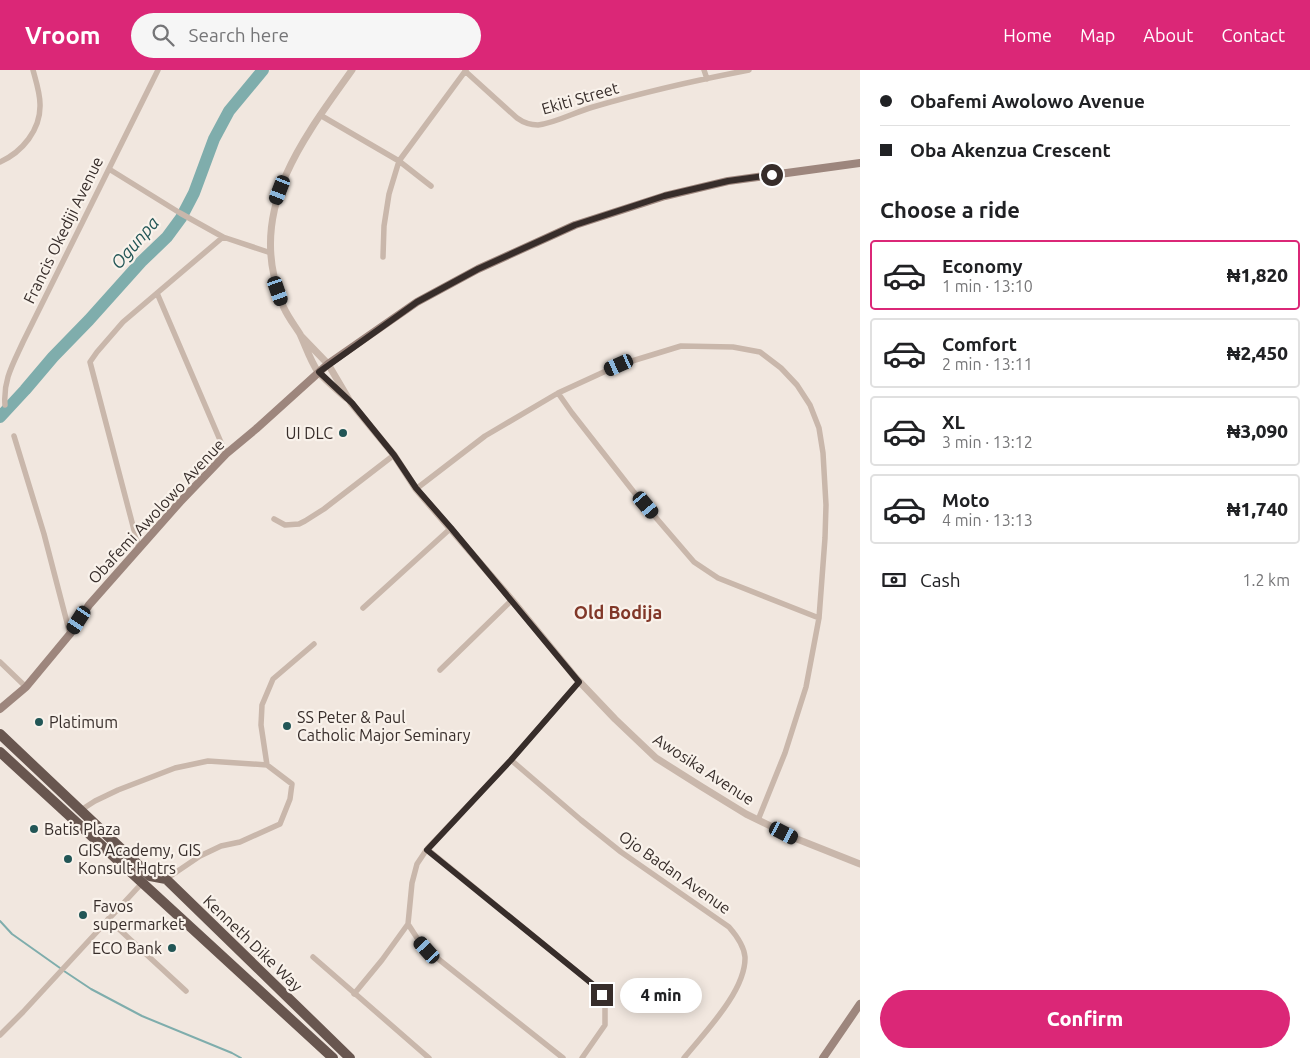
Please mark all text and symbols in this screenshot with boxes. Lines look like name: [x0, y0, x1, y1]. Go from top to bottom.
search box: [131, 13, 481, 58]
icon: search: [149, 21, 177, 49]
text: Vroom: [25, 22, 101, 49]
text: Search here: [189, 24, 289, 46]
text: Home: [1003, 25, 1052, 45]
text: Map: [1080, 25, 1115, 45]
text: About: [1143, 25, 1193, 45]
text: Contact: [1221, 25, 1285, 45]
street label: Ekiti Street: [539, 78, 621, 118]
text: Obafemi Awolowo Avenue: [910, 90, 1145, 112]
text: Oba Akenzua Crescent: [910, 139, 1111, 161]
street label: Francis Okediji Avenue: [20, 154, 106, 306]
route start: [761, 164, 783, 186]
car: [267, 173, 292, 207]
text: Choose a ride: [880, 197, 1020, 222]
water label: Ogunpa: [106, 212, 162, 272]
icon: car: [882, 253, 927, 298]
text: Economy: [942, 255, 1023, 277]
text: ₦1,820: [1227, 264, 1288, 286]
car: [266, 274, 289, 308]
text: 1 min · 13:10: [942, 277, 1033, 295]
icon: car: [882, 331, 927, 376]
text: Comfort: [942, 333, 1017, 355]
text: ₦2,450: [1227, 342, 1288, 364]
car: [602, 352, 635, 378]
text: 2 min · 13:11: [942, 355, 1033, 373]
icon: car: [882, 409, 927, 454]
text: XL: [942, 411, 965, 433]
text: ₦3,090: [1227, 420, 1288, 442]
place label: UI DLC: [286, 424, 333, 442]
marker: UI DLC: [337, 427, 349, 439]
text: 3 min · 13:12: [942, 433, 1033, 451]
street label: Obafemi Awolowo Avenue: [84, 435, 228, 587]
icon: car: [882, 487, 927, 532]
car: [630, 489, 661, 521]
text: Moto: [942, 489, 990, 511]
text: ₦1,740: [1227, 498, 1288, 520]
text: 4 min · 13:13: [942, 511, 1033, 529]
icon: cash: [880, 566, 908, 594]
text: Cash: [920, 569, 961, 591]
text: 1.2 km: [1242, 571, 1290, 589]
district label: Old Bodija: [574, 602, 662, 622]
car: [64, 603, 93, 637]
place label: SS Peter & Paul Catholic Major Seminary: [297, 708, 471, 744]
place label: Platimum: [49, 713, 118, 731]
marker: Platimum: [33, 716, 45, 728]
marker: SS Peter & Paul Catholic Major Seminary: [281, 720, 293, 732]
street label: Awosika Avenue: [650, 730, 758, 808]
place label: Batis Plaza: [44, 820, 121, 838]
car: [767, 820, 800, 846]
marker: Batis Plaza: [28, 823, 40, 835]
street label: Ojo Badan Avenue: [616, 827, 734, 917]
place label: GIS Academy, GIS Konsult Hqtrs: [78, 841, 201, 877]
marker: GIS Academy, GIS Konsult Hqtrs: [62, 853, 74, 865]
street label: Kenneth Dike Way: [200, 891, 306, 995]
place label: Favos supermarket: [93, 897, 185, 933]
marker: Favos supermarket: [77, 909, 89, 921]
car: [411, 934, 442, 966]
place label: ECO Bank: [92, 939, 162, 957]
marker: ECO Bank: [166, 942, 178, 954]
callout: 4 min: [620, 978, 702, 1012]
route end: [591, 984, 613, 1006]
text: 4 min: [641, 986, 681, 1004]
button: Confirm: [880, 990, 1290, 1048]

